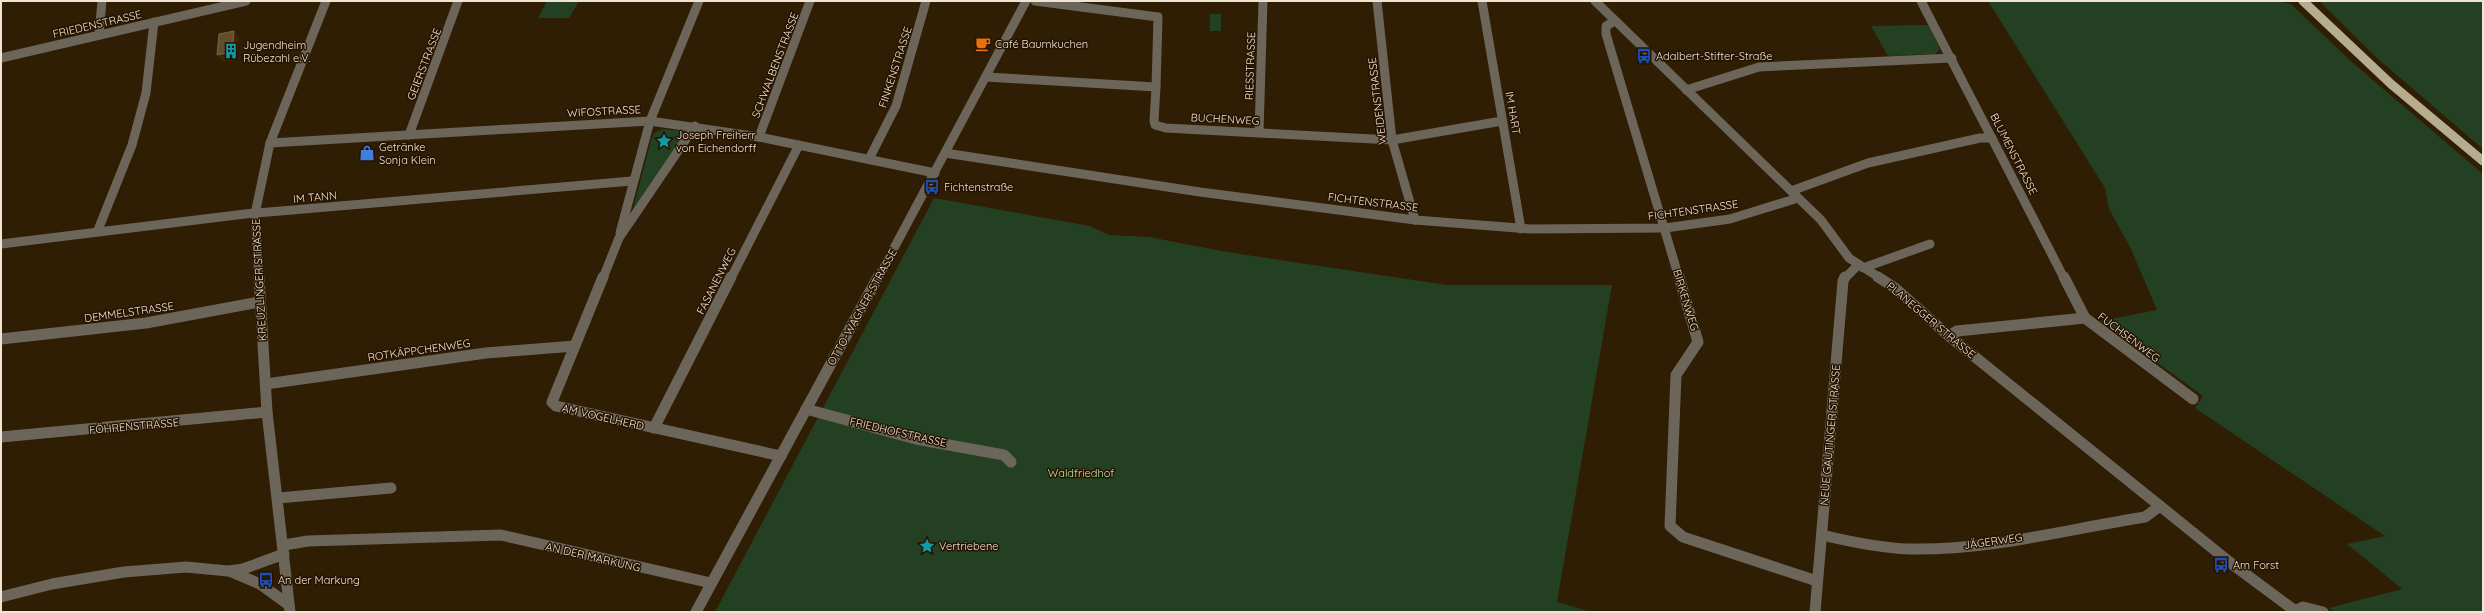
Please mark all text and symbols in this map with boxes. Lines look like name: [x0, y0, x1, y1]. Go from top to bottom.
street label: FRIEDENSTRASSE: [51, 7, 143, 41]
street label: SCHWALBENSTRASSE: [748, 10, 802, 120]
street label: FINKENSTRASSE: [875, 25, 915, 109]
street label: GEIERSTRASSE: [404, 26, 444, 102]
street label: RIESSTRASSE: [1242, 32, 1258, 100]
cafe icon: Café Baumkuchen: [974, 35, 992, 53]
place label: Café Baumkuchen: [995, 37, 1088, 51]
place label: Jugendheim Rübezahl e.V.: [243, 38, 311, 65]
building icon: Jugendheim Rübezahl e.V.: [222, 42, 240, 60]
bus stop icon: Adalbert-Stifter-Straße: [1635, 47, 1653, 65]
place label: Adalbert-Stifter-Straße: [1656, 49, 1772, 63]
street label: WEIDENSTRASSE: [1365, 57, 1389, 145]
street label: IM HART: [1502, 90, 1524, 136]
street label: WIFOSTRASSE: [567, 102, 641, 120]
street label: BUCHENWEG: [1190, 110, 1260, 128]
street label: BLUMENSTRASSE: [1987, 111, 2041, 197]
place label: Joseph Freiherr von Eichendorff: [676, 128, 757, 155]
place icon: Joseph Freiherr von Eichendorff: [655, 132, 673, 150]
place label: Getränke Sonja Klein: [379, 140, 436, 167]
shop icon: Getränke Sonja Klein: [358, 144, 376, 162]
bus stop icon: Fichtenstraße: [923, 178, 941, 196]
place label: Fichtenstraße: [944, 180, 1013, 194]
street label: IM TANN: [292, 188, 338, 206]
street label: FICHTENSTRASSE: [1327, 190, 1419, 214]
street label: FICHTENSTRASSE: [1647, 197, 1739, 223]
street label: KREUZLINGER STRASSE: [249, 218, 269, 342]
street label: FASANENWEG: [693, 245, 739, 317]
street label: OTTO-WAGNER-STRASSE: [824, 246, 900, 368]
street label: BIRKENWEG: [1670, 268, 1702, 332]
street label: PLANEGGER STRASSE: [1884, 279, 1978, 361]
street label: DEMMELSTRASSE: [83, 299, 175, 325]
street label: FUCHSENWEG: [2095, 309, 2163, 365]
street label: ROTKÄPPCHENWEG: [367, 336, 471, 364]
street label: NEUE GAUTINGER STRASSE: [1817, 364, 1843, 506]
street label: AM VOGELHERD: [560, 401, 646, 433]
street label: FRIEDHOFSTRASSE: [848, 414, 948, 450]
street label: FÖHRENSTRASSE: [88, 415, 180, 437]
park label: Waldfriedhof: [1048, 466, 1114, 480]
street label: JÄGERWEG: [1963, 530, 2023, 552]
place icon: Vertriebene: [918, 537, 936, 555]
street label: AN DER MARKUNG: [544, 539, 642, 575]
place label: Vertriebene: [939, 539, 999, 553]
bus stop icon: Am Forst: [2212, 556, 2230, 574]
place label: Am Forst: [2233, 558, 2279, 572]
bus stop icon: An der Markung: [257, 571, 275, 589]
place label: An der Markung: [278, 573, 360, 587]

